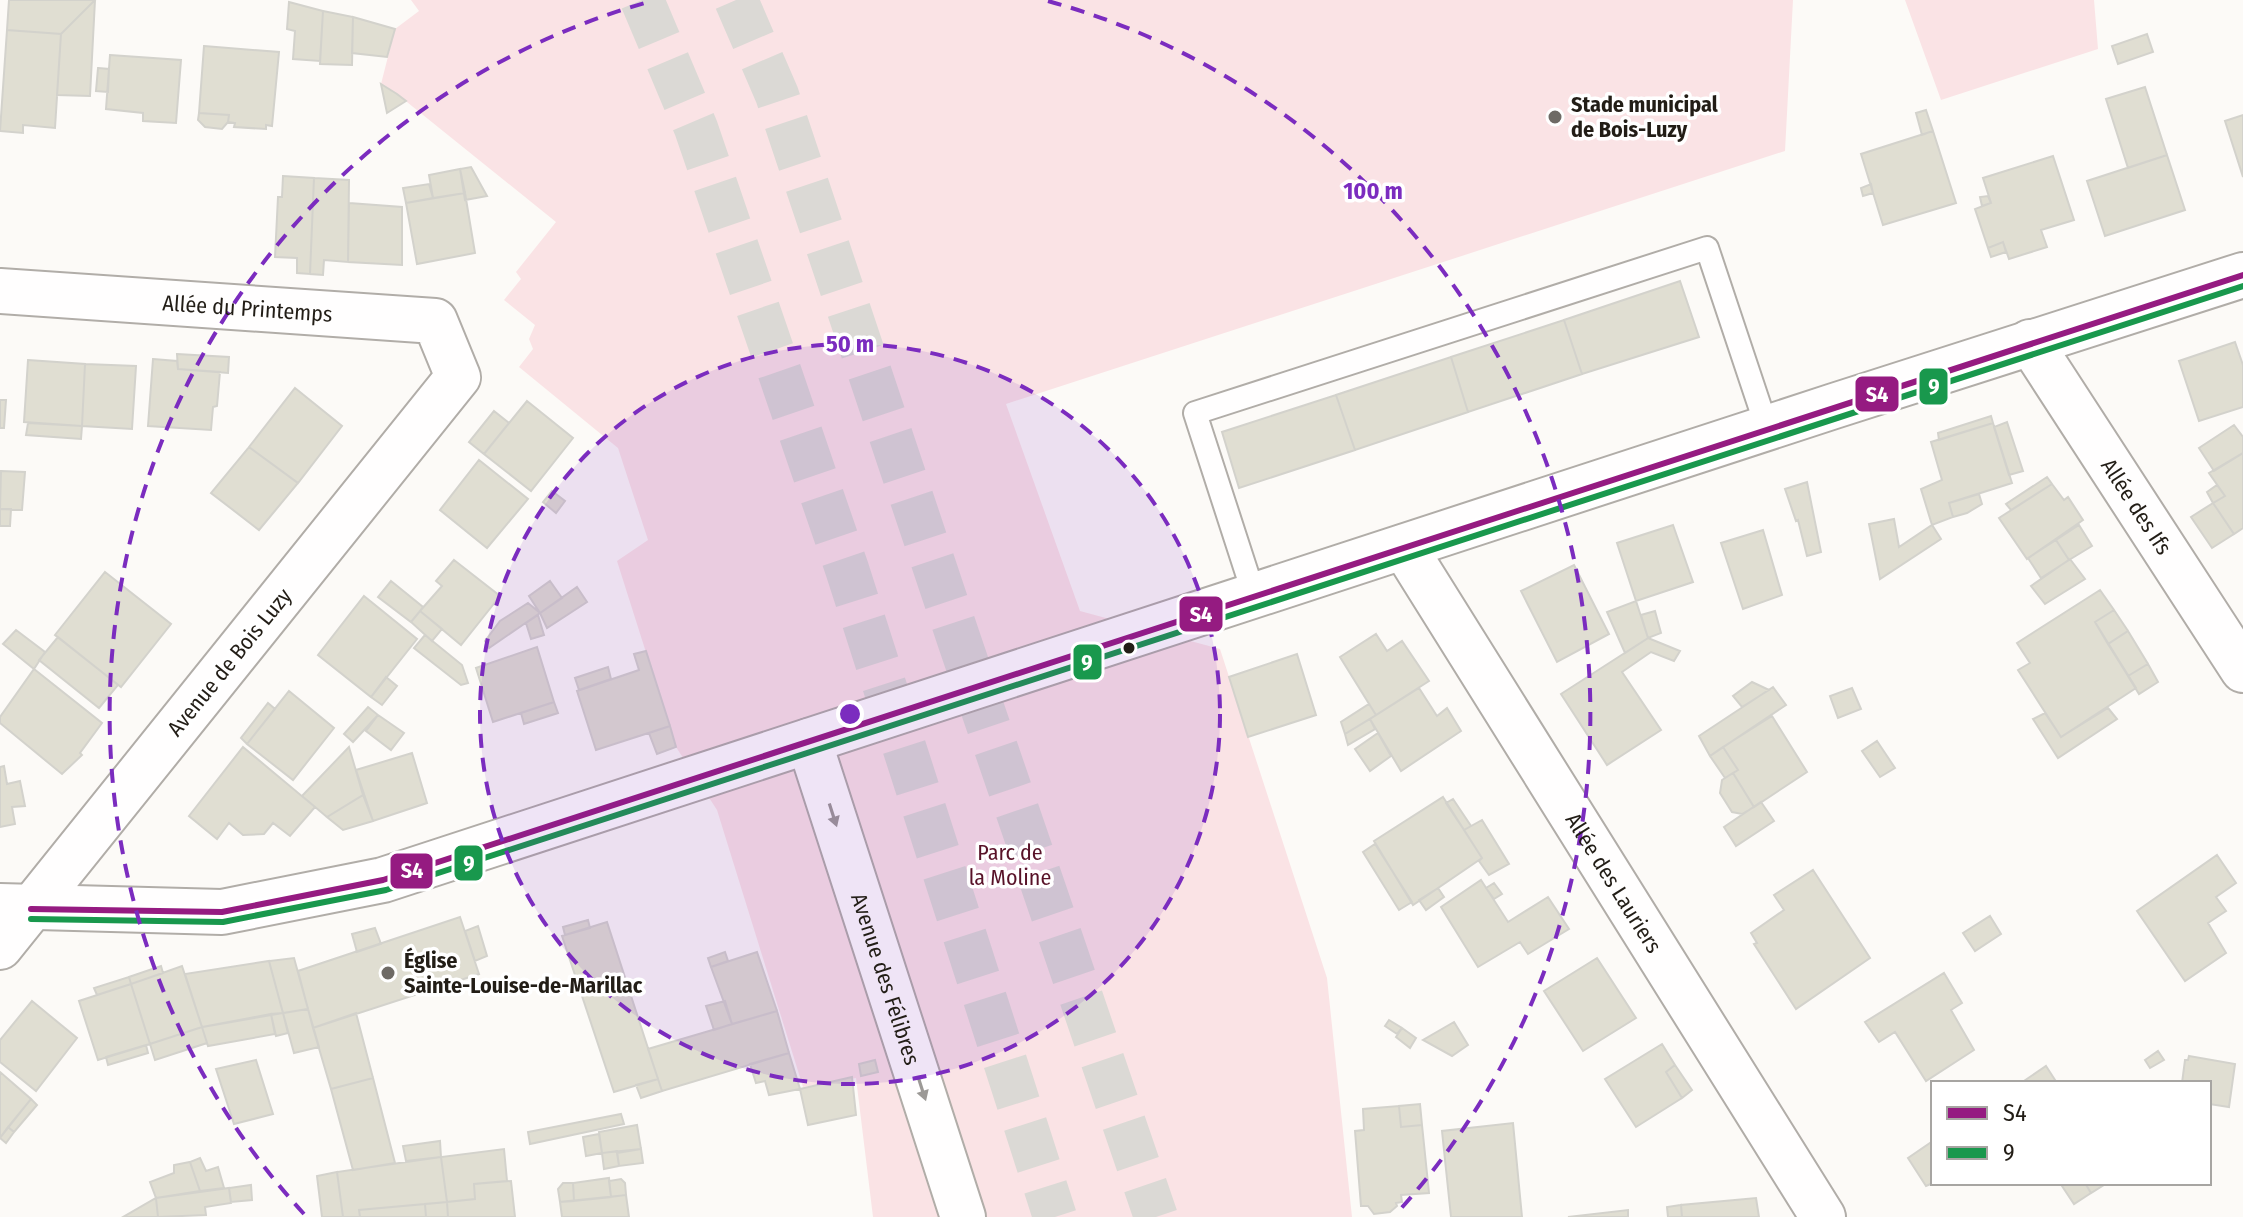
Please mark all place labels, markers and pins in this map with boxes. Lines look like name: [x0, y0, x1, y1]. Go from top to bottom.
place label: Stade municipal de Bois-Luzy: [1571, 91, 1719, 143]
marker: Stade municipal de Bois-Luzy: [1546, 108, 1564, 126]
unlabelled marker: [1121, 640, 1137, 656]
centre of rings: [836, 700, 864, 728]
place label: Église Sainte-Louise-de-Marillac: [404, 947, 643, 999]
marker: Église Sainte-Louise-de-Marillac: [379, 964, 397, 982]

